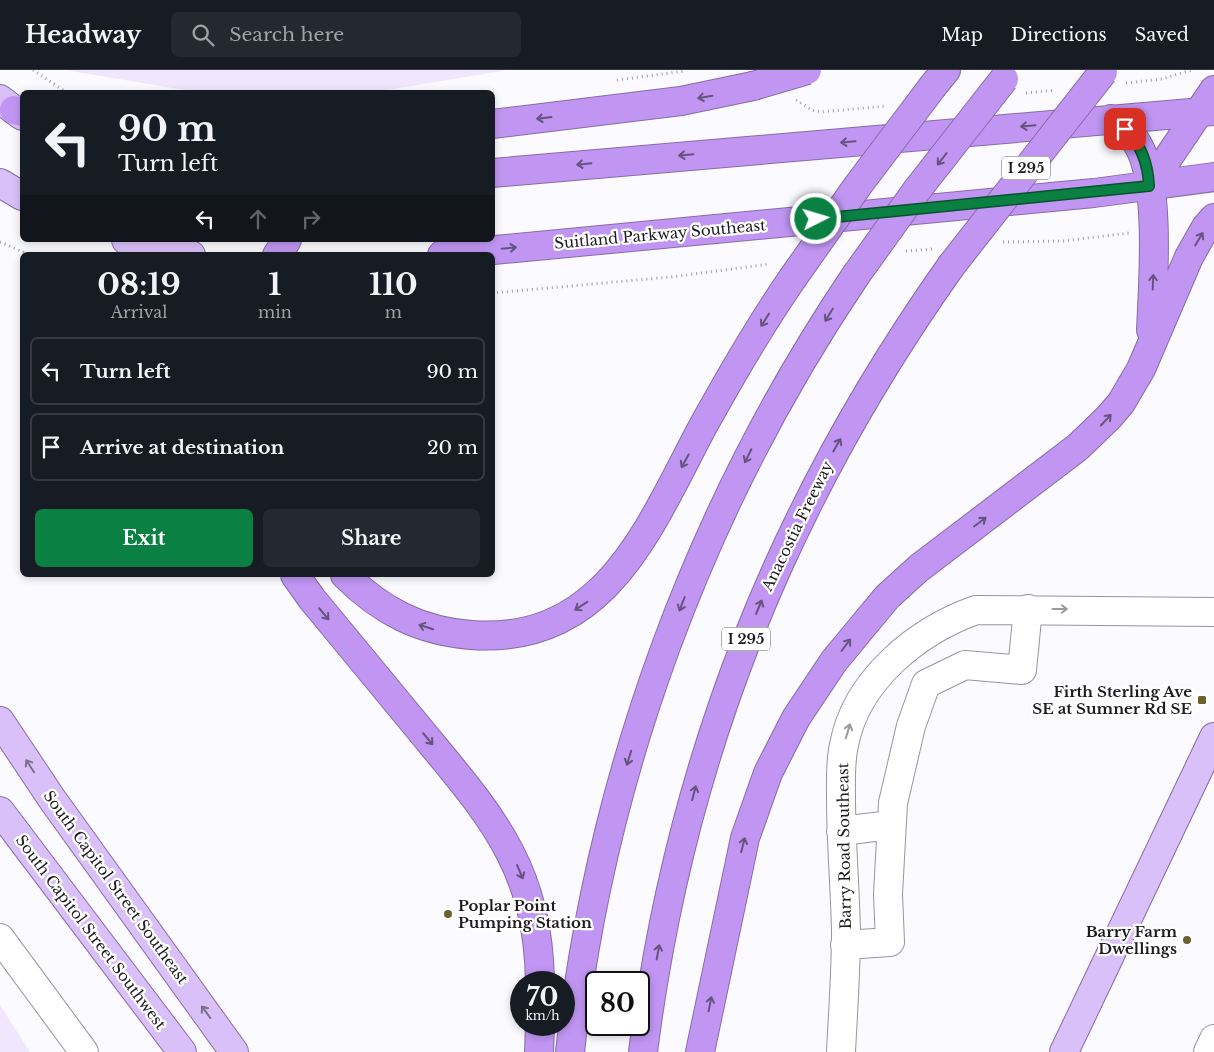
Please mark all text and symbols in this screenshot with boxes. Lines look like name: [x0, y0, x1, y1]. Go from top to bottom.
search box: [171, 12, 521, 57]
text: Headway: [25, 20, 141, 49]
icon: search: [189, 21, 217, 49]
text: Search here: [229, 23, 344, 46]
text: Map: [941, 24, 983, 46]
text: Directions: [1011, 24, 1107, 46]
text: Saved: [1135, 24, 1189, 46]
one-way arrow: [697, 92, 713, 102]
text: 90 m: [118, 107, 216, 150]
pin: [1104, 108, 1146, 150]
icon: left: [35, 110, 100, 175]
one-way arrow: [536, 113, 552, 123]
icon: arrive: [1111, 115, 1139, 143]
one-way arrow: [1020, 121, 1036, 131]
one-way arrow: [841, 137, 857, 147]
text: Turn left: [118, 150, 218, 177]
one-way arrow: [679, 150, 695, 160]
one-way arrow: [937, 152, 947, 166]
road number: I 295: [1002, 156, 1050, 180]
one-way arrow: [576, 159, 592, 169]
position arrow: [789, 192, 841, 244]
icon: left: [191, 205, 219, 233]
icon: ahead: [244, 205, 272, 233]
icon: right: [297, 205, 325, 233]
street label: Suitland Parkway Southeast: [553, 215, 767, 253]
one-way arrow: [1194, 233, 1204, 247]
one-way arrow: [501, 243, 517, 253]
text: 08:19: [97, 266, 181, 303]
text: 1: [268, 266, 281, 303]
text: 110: [369, 266, 418, 303]
one-way arrow: [1149, 274, 1158, 290]
text: Arrival: [111, 302, 167, 322]
text: min: [258, 302, 292, 322]
text: m: [385, 302, 402, 322]
one-way arrow: [824, 308, 834, 322]
one-way arrow: [760, 312, 770, 326]
icon: left: [37, 357, 65, 385]
text: Turn left: [80, 360, 171, 383]
text: 90 m: [426, 360, 478, 383]
one-way arrow: [1100, 413, 1112, 426]
icon: arrive: [37, 433, 65, 461]
text: Arrive at destination: [80, 436, 284, 459]
text: 20 m: [427, 436, 478, 459]
one-way arrow: [833, 438, 842, 453]
one-way arrow: [743, 448, 753, 463]
one-way arrow: [679, 453, 689, 468]
street label: Anacostia Freeway: [757, 458, 837, 595]
button: Exit: [35, 509, 253, 567]
button: Share: [263, 509, 480, 567]
one-way arrow: [973, 516, 986, 527]
one-way arrow: [677, 596, 686, 611]
one-way arrow: [754, 600, 764, 615]
one-way arrow: [575, 601, 589, 611]
one-way arrow: [1052, 604, 1068, 614]
one-way arrow: [319, 607, 330, 620]
one-way arrow: [418, 622, 434, 631]
road number: I 295: [722, 628, 770, 650]
one-way arrow: [840, 639, 851, 652]
place label: Firth Sterling Ave SE at Sumner Rd SE: [1032, 682, 1192, 718]
marker: Firth Sterling Ave SE at Sumner Rd SE: [1196, 694, 1208, 706]
one-way arrow: [843, 723, 853, 739]
one-way arrow: [422, 732, 433, 745]
one-way arrow: [623, 749, 633, 765]
one-way arrow: [25, 759, 35, 773]
street label: Barry Road Southeast: [833, 762, 855, 930]
one-way arrow: [690, 786, 699, 802]
street label: South Capitol Street Southeast: [39, 787, 193, 988]
street label: South Capitol Street Southwest: [12, 831, 171, 1033]
one-way arrow: [739, 838, 748, 854]
one-way arrow: [516, 864, 525, 879]
place label: Poplar Point Pumping Station: [458, 896, 592, 932]
marker: Poplar Point Pumping Station: [442, 908, 454, 920]
place label: Barry Farm Dwellings: [1086, 922, 1177, 958]
marker: Barry Farm Dwellings: [1181, 934, 1193, 946]
one-way arrow: [654, 944, 664, 960]
speed limit sign: 80: [585, 971, 650, 1036]
text: 70: [527, 982, 558, 1013]
one-way arrow: [705, 997, 715, 1013]
one-way arrow: [201, 1005, 211, 1019]
text: km/h: [525, 1008, 560, 1023]

